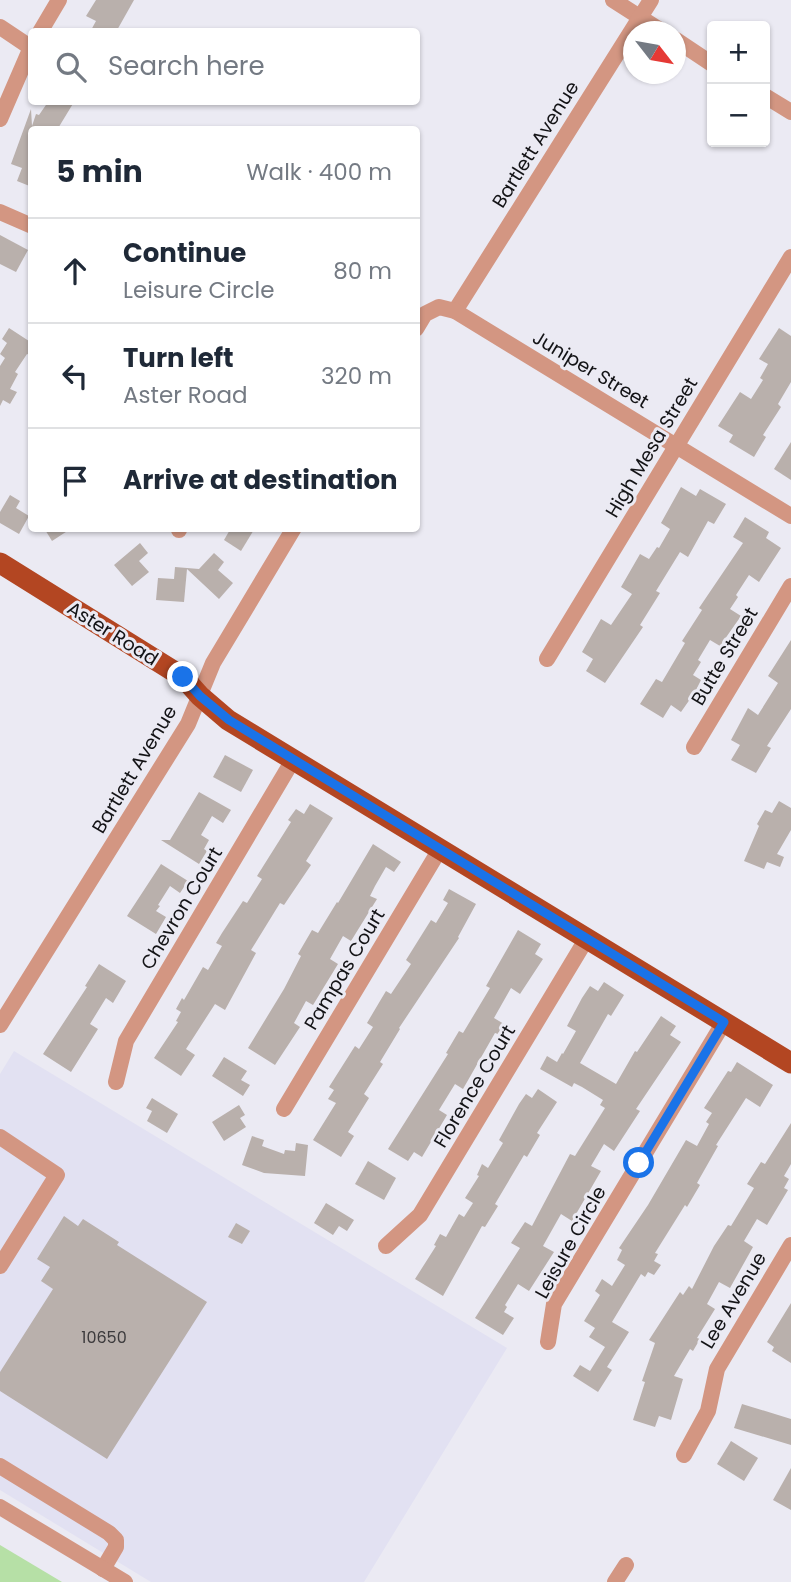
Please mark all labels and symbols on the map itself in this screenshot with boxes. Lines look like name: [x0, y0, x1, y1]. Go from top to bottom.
north arrow: [623, 21, 686, 84]
street label: Bartlett Avenue: [486, 76, 585, 213]
street label: Juniper Street: [527, 324, 654, 415]
street label: High Mesa Street: [599, 372, 704, 523]
street label: Aster Road: [62, 595, 164, 672]
street label: Butte Street: [684, 602, 764, 710]
route end: [167, 661, 198, 692]
street label: Bartlett Avenue: [85, 700, 183, 838]
street label: Chevron Court: [134, 842, 229, 975]
street label: Pampas Court: [298, 903, 391, 1035]
street label: Florence Court: [427, 1020, 522, 1153]
route start: [623, 1147, 654, 1178]
street label: Leisure Circle: [528, 1181, 613, 1303]
street label: Lee Avenue: [694, 1247, 773, 1354]
house number: 10650: [81, 1326, 127, 1349]

